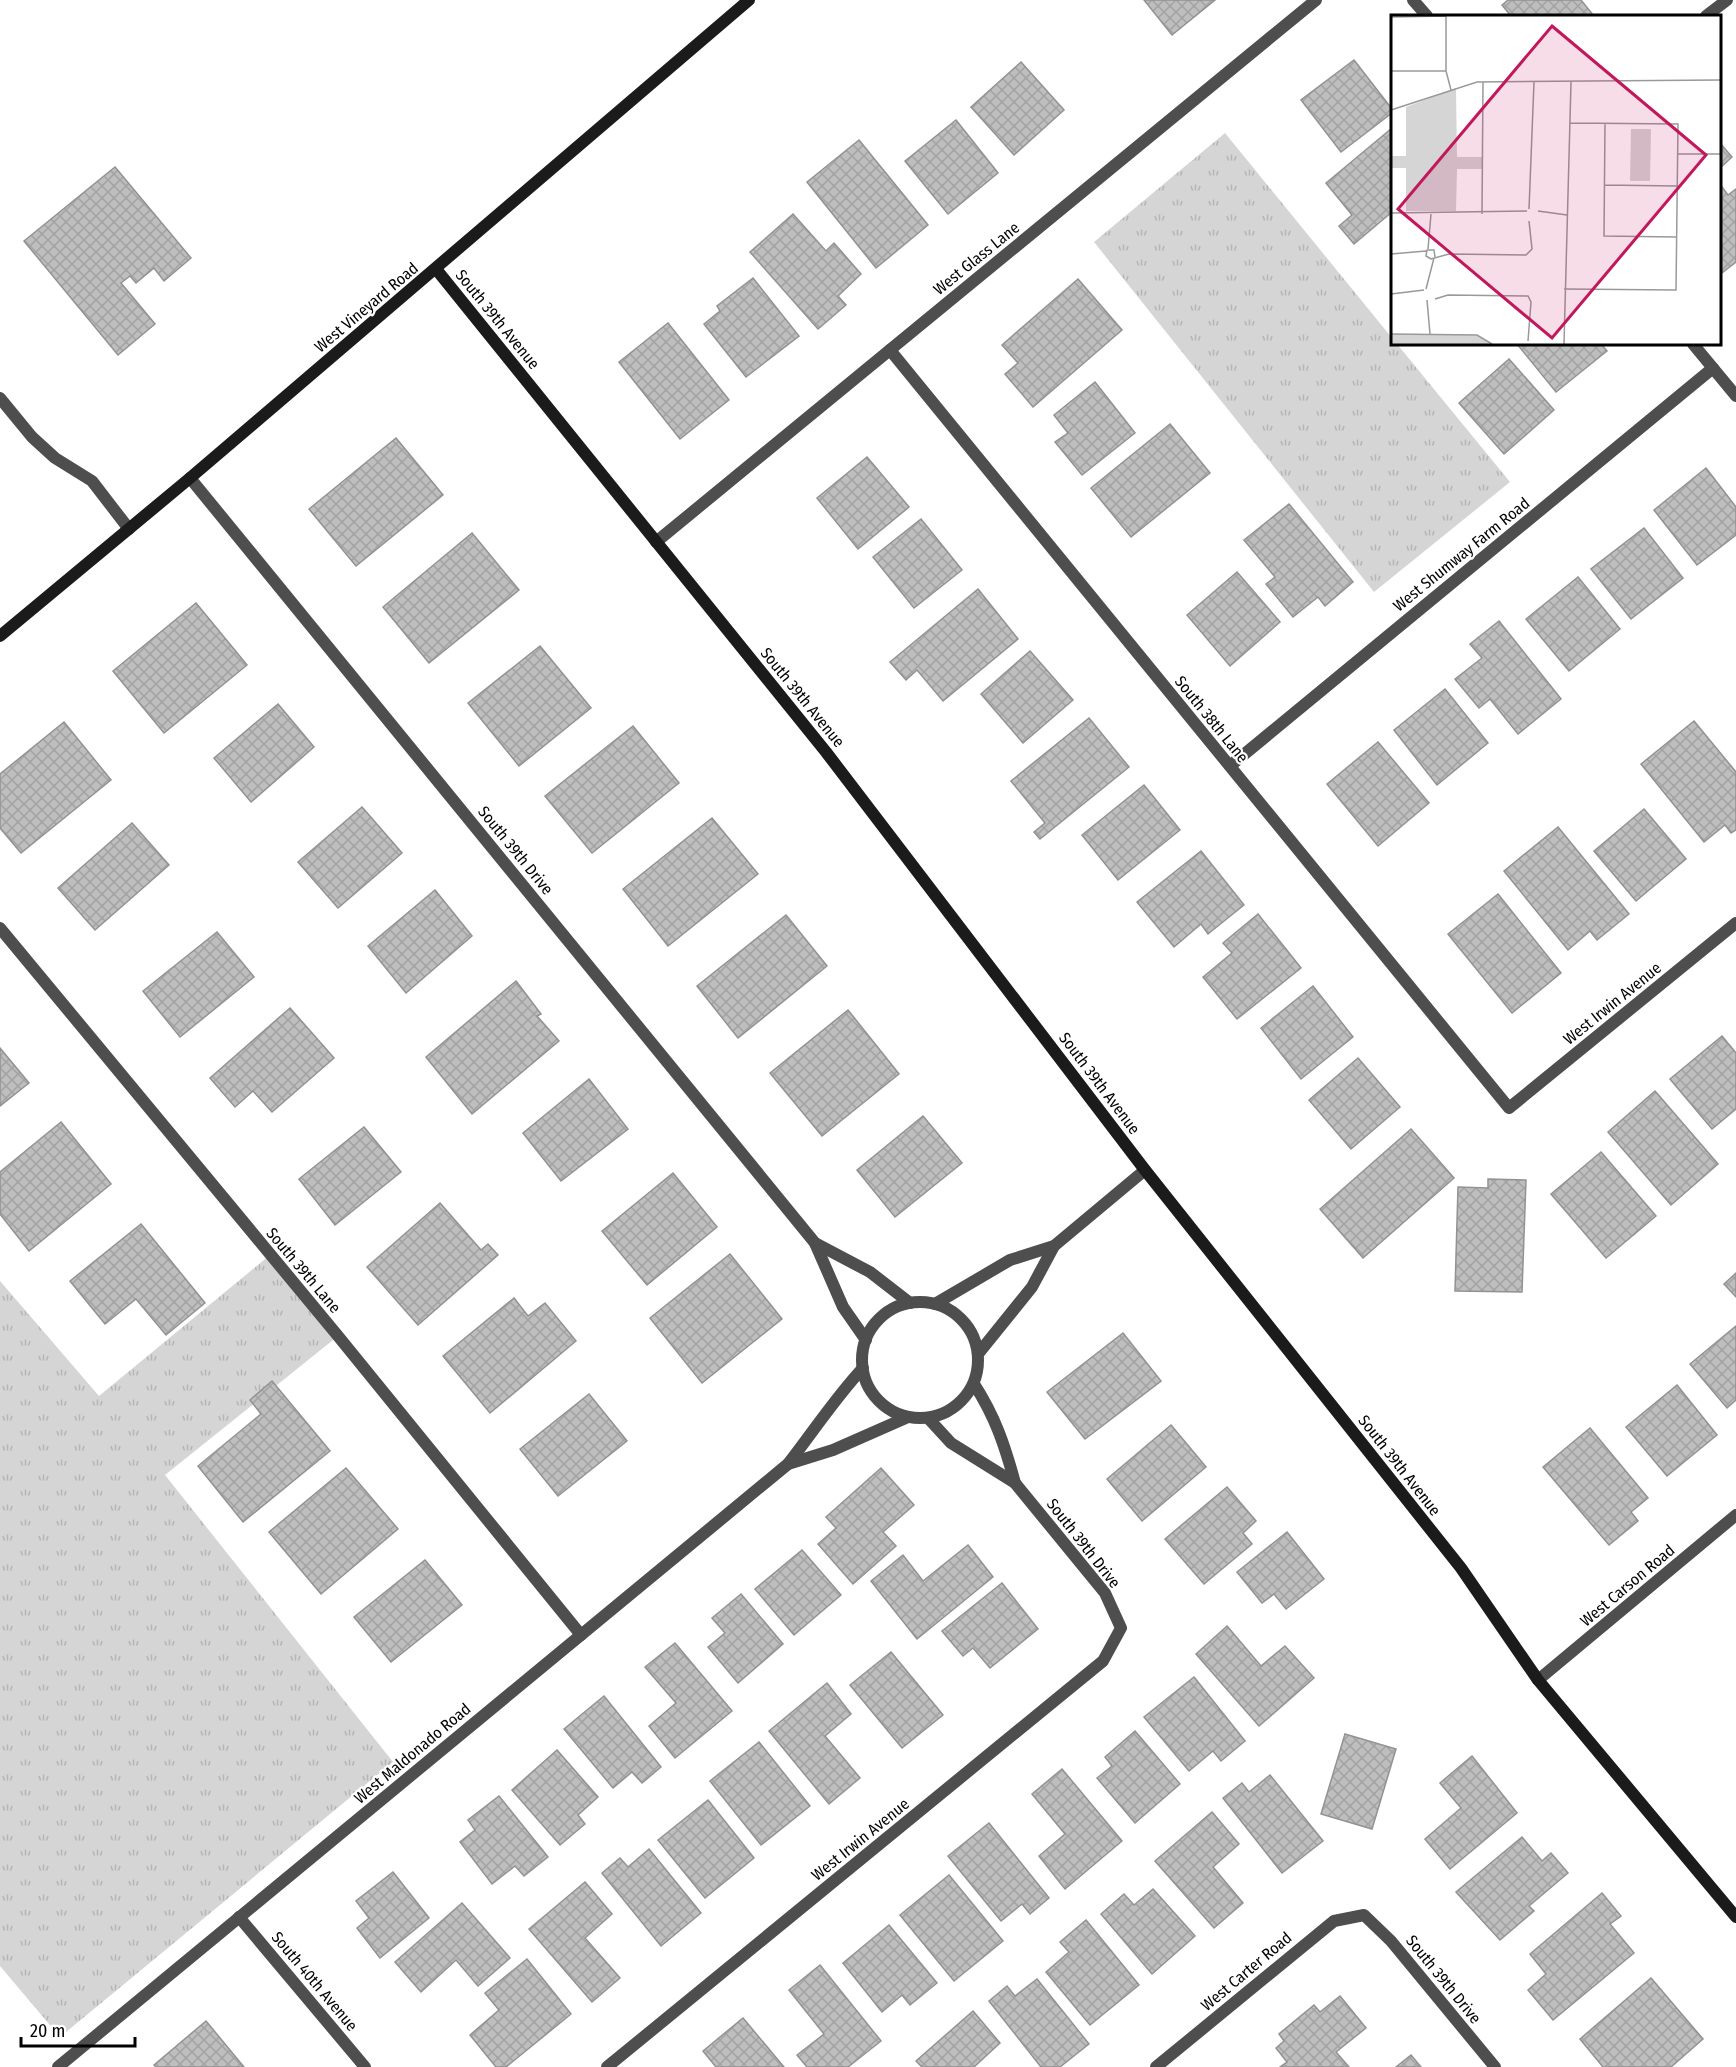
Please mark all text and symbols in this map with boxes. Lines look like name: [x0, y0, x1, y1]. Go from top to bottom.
inset map: [1391, 15, 1721, 345]
street label: West Glass Lane: [930, 218, 1023, 299]
street label: West Vineyard Road: [311, 259, 422, 356]
street label: South 39th Avenue: [452, 266, 544, 373]
street label: West Shumway Farm Road: [1389, 493, 1533, 615]
street label: South 39th Avenue: [757, 644, 849, 751]
street label: South 38th Lane: [1171, 672, 1252, 767]
street label: South 39th Drive: [474, 802, 557, 898]
street label: West Irwin Avenue: [1560, 958, 1665, 1049]
street label: South 39th Avenue: [1055, 1029, 1144, 1138]
street label: South 39th Lane: [262, 1224, 345, 1317]
street label: South 39th Avenue: [1354, 1411, 1445, 1519]
street label: South 39th Drive: [1043, 1495, 1124, 1592]
street label: West Carson Road: [1576, 1540, 1678, 1630]
street label: West Maldonado Road: [350, 1699, 474, 1808]
street label: West Irwin Avenue: [808, 1794, 913, 1885]
street label: South 40th Avenue: [268, 1928, 362, 2035]
street label: West Carter Road: [1197, 1928, 1295, 2015]
street label: South 39th Drive: [1402, 1931, 1485, 2027]
scale bar: [21, 2010, 135, 2048]
text: 20 m: [30, 2020, 65, 2042]

